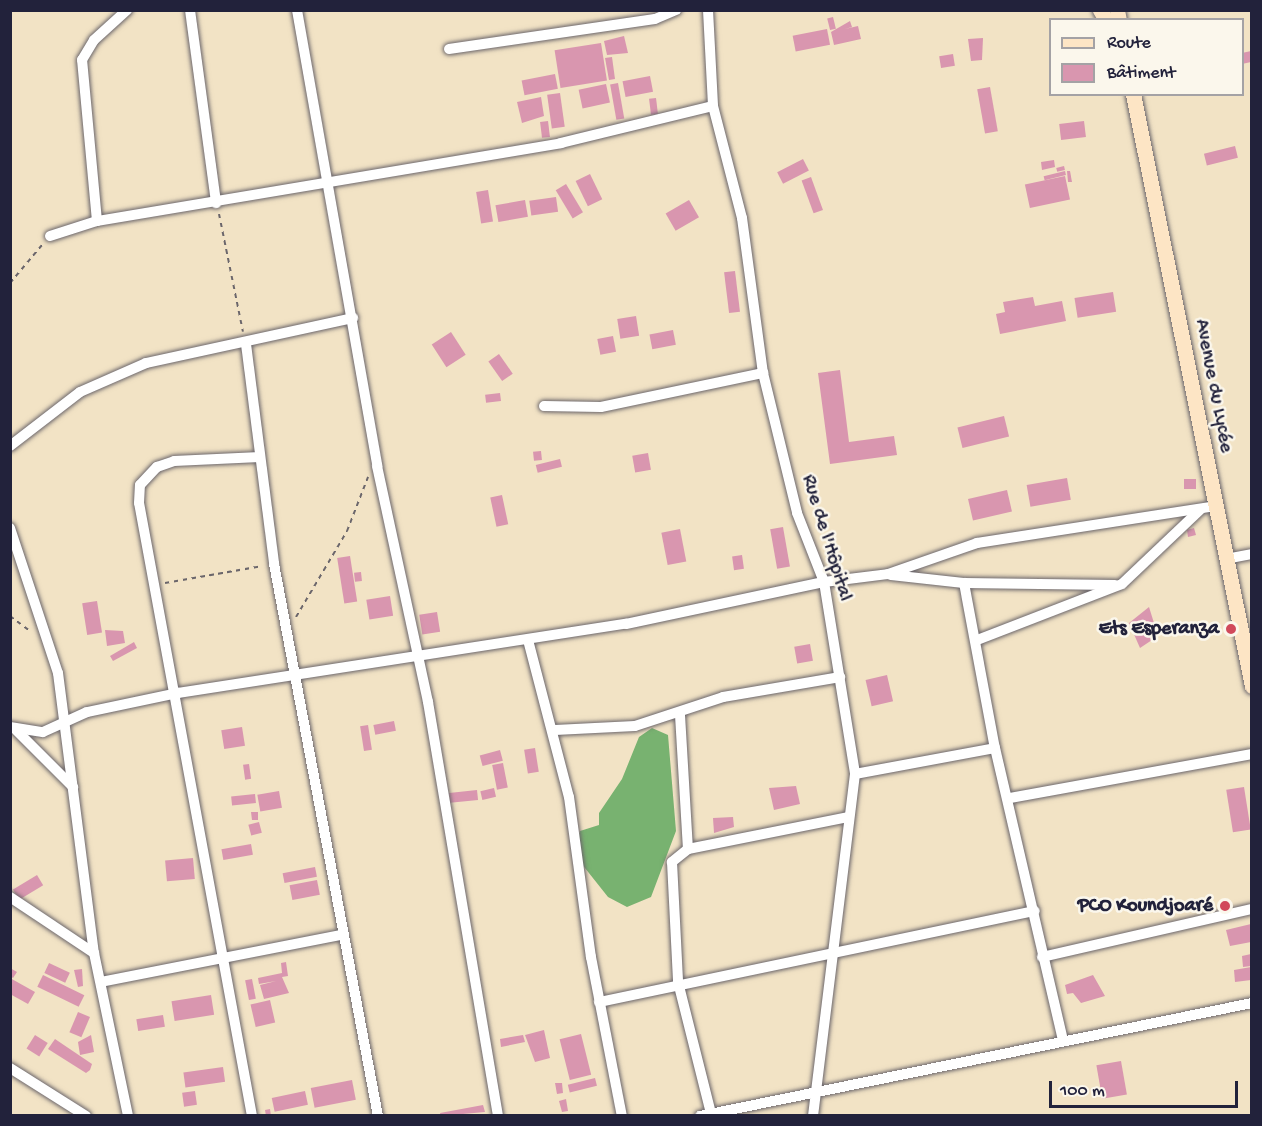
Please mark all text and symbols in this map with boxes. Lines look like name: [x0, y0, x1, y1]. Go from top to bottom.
legend: [1049, 18, 1244, 96]
text: Route: [1107, 33, 1151, 54]
text: Bâtiment: [1107, 63, 1175, 84]
street label: Avenue du Lycée: [1188, 317, 1238, 455]
street label: Rue de l'Hôpital: [795, 472, 857, 604]
place label: Ets Esperanza: [1099, 617, 1219, 641]
marker: Ets Esperanza: [1224, 622, 1238, 636]
place label: PCO Koundjoaré: [1078, 894, 1213, 918]
marker: PCO Koundjoaré: [1218, 899, 1232, 913]
scale bar: [1052, 1069, 1241, 1107]
text: 100 m: [1060, 1081, 1105, 1102]

